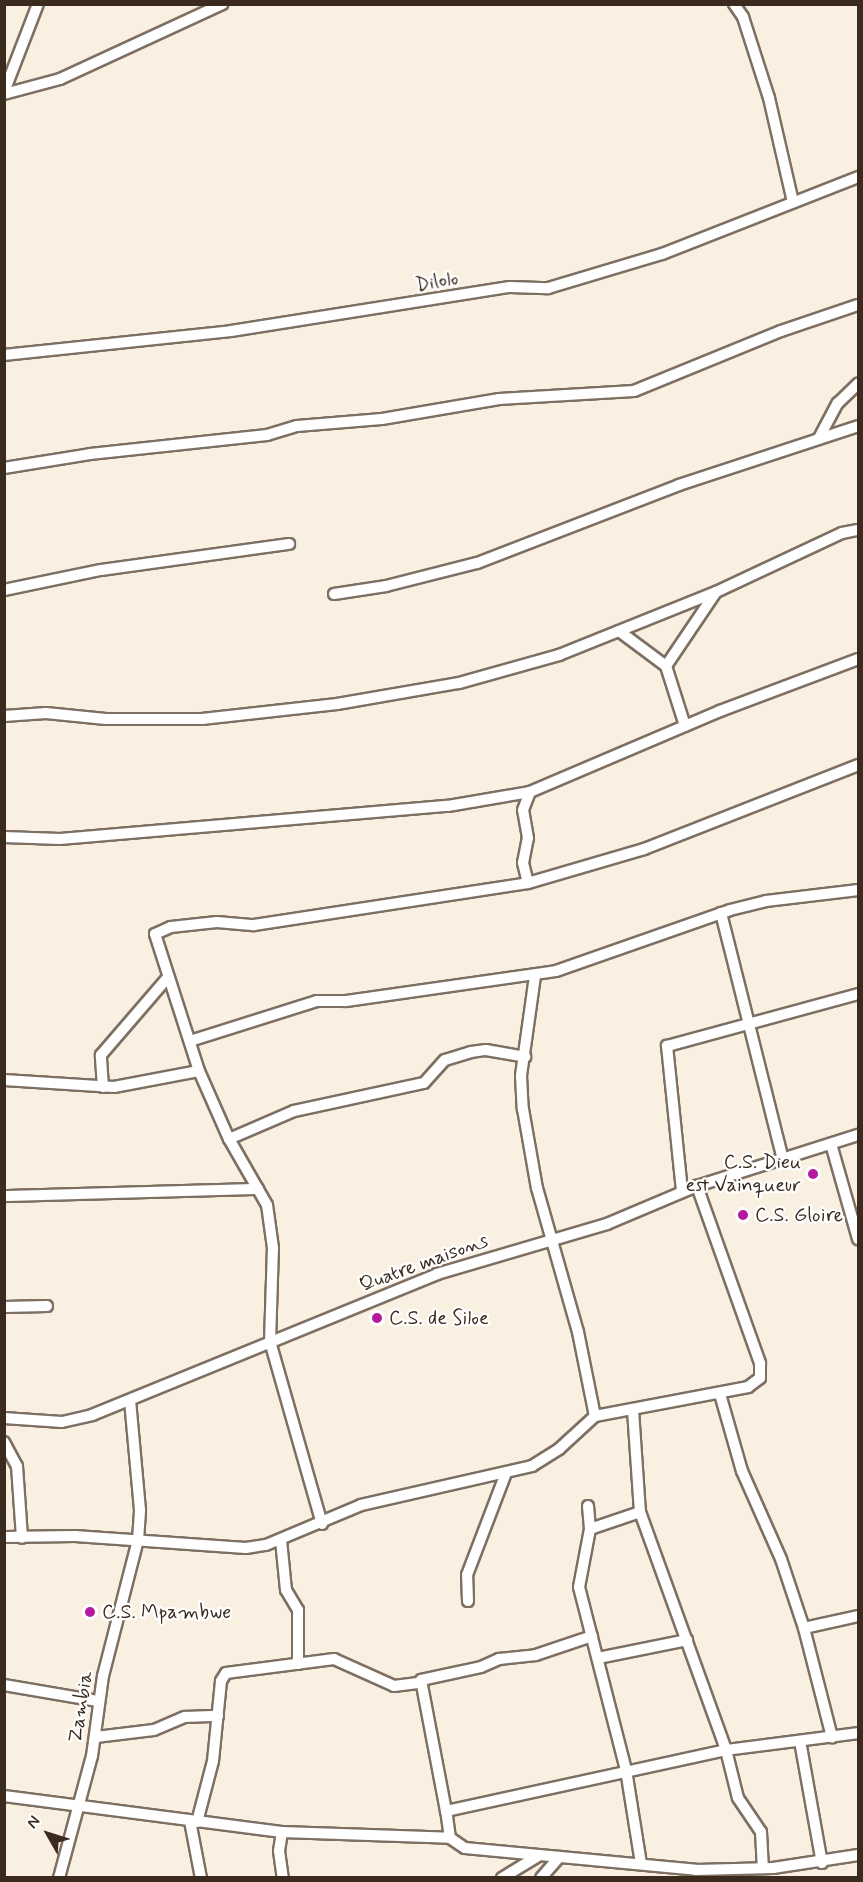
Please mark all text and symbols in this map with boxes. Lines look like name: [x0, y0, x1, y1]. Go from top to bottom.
street label: Dilolo: [414, 266, 460, 298]
place label: C.S. Dieu est Vainqueur: [686, 1150, 801, 1197]
marker: C.S. Dieu est Vainqueur: [806, 1167, 820, 1181]
place label: C.S. Gloire: [755, 1203, 843, 1227]
marker: C.S. Gloire: [736, 1208, 750, 1222]
street label: Quatre maisons: [356, 1229, 492, 1297]
place label: C.S. de Siloe: [389, 1306, 490, 1330]
marker: C.S. de Siloe: [370, 1311, 384, 1325]
place label: C.S. Mpambwe: [102, 1600, 231, 1624]
marker: C.S. Mpambwe: [83, 1605, 97, 1619]
street label: Zambia: [64, 1670, 98, 1744]
north arrow: [18, 1804, 78, 1864]
text: N: [22, 1812, 45, 1833]

